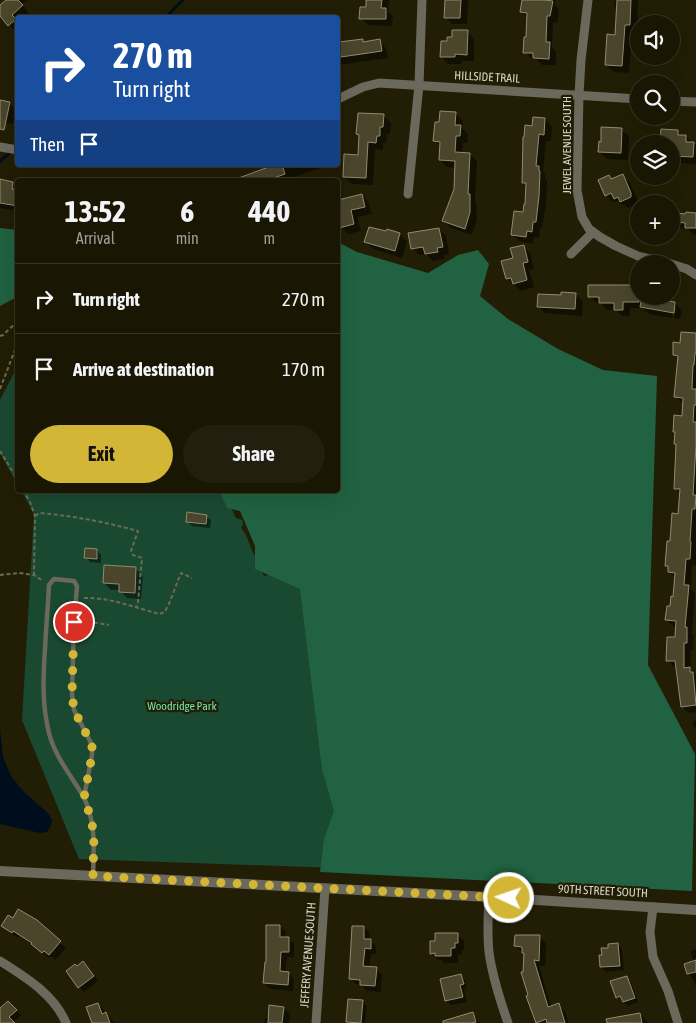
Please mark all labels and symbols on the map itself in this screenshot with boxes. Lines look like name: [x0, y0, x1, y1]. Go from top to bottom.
street label: HILLSIDE TRAIL: [454, 68, 521, 86]
street label: JEWEL AVENUE SOUTH: [560, 96, 574, 194]
pin: [53, 601, 95, 643]
park label: Woodridge Park: [147, 699, 217, 713]
position arrow: [482, 871, 534, 923]
street label: 90TH STREET SOUTH: [558, 882, 648, 900]
street label: JEFFERY AVENUE SOUTH: [297, 902, 319, 1008]

